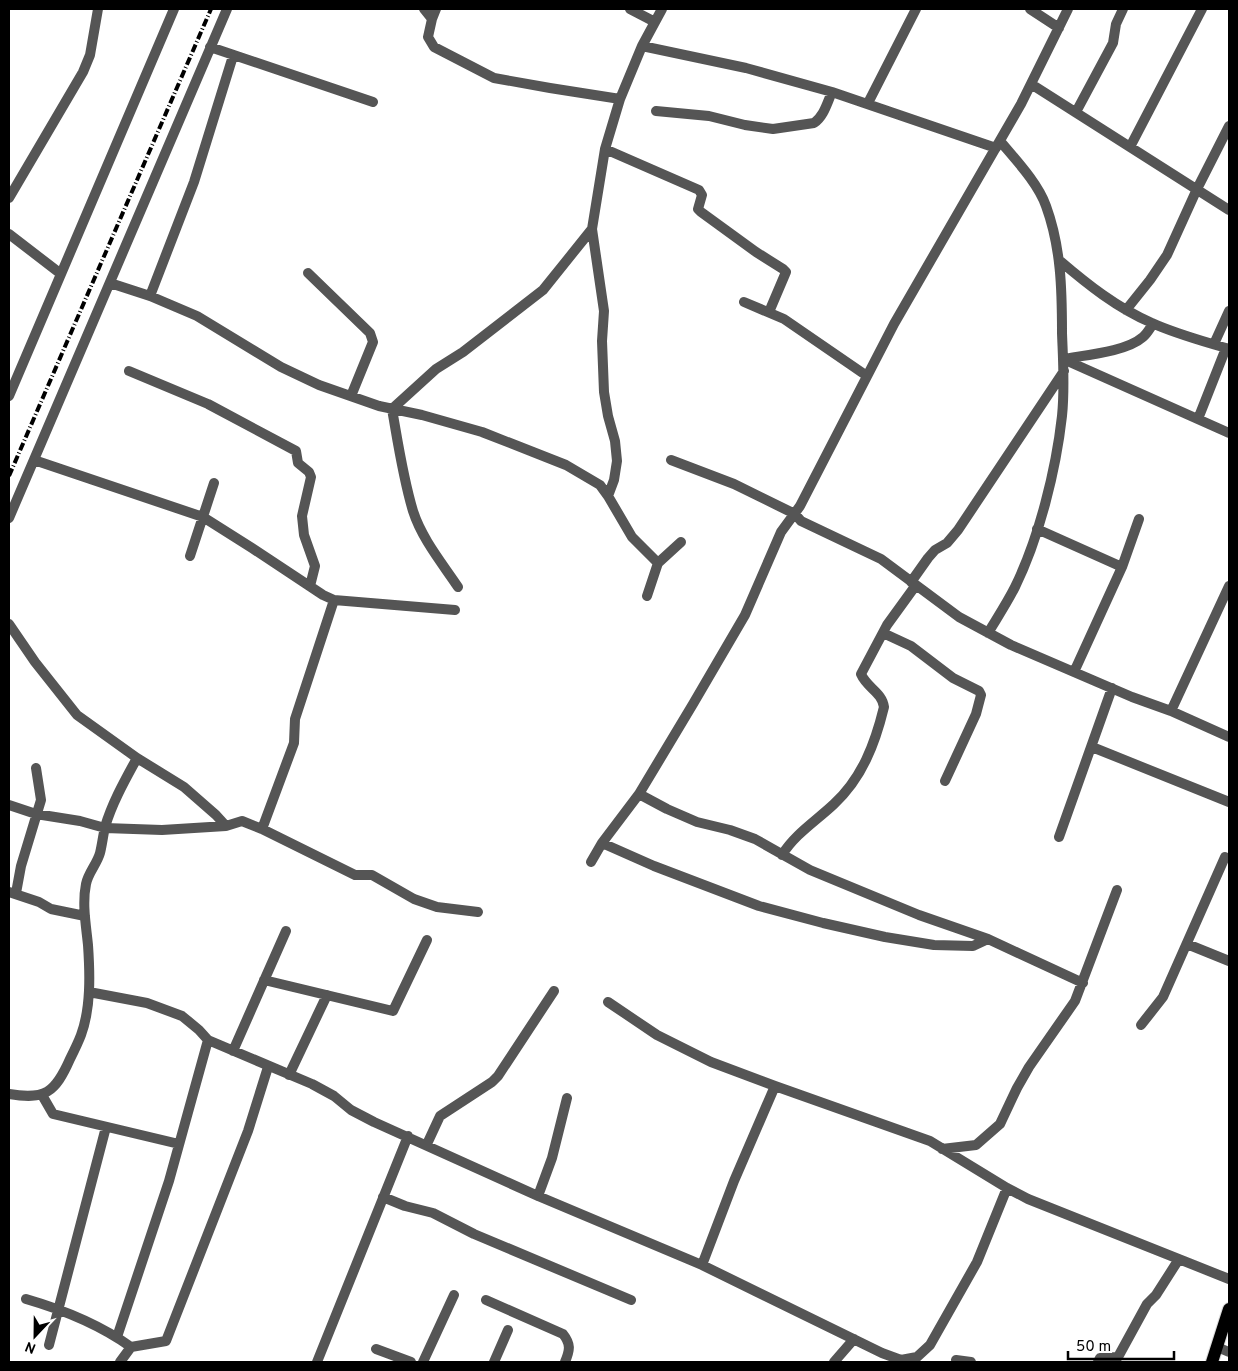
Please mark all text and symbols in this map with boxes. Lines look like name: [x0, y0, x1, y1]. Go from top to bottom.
north arrow: [10, 1311, 60, 1361]
scale bar: [1068, 1328, 1174, 1360]
text: N: [23, 1337, 39, 1356]
text: 50 m: [1076, 1338, 1111, 1357]

